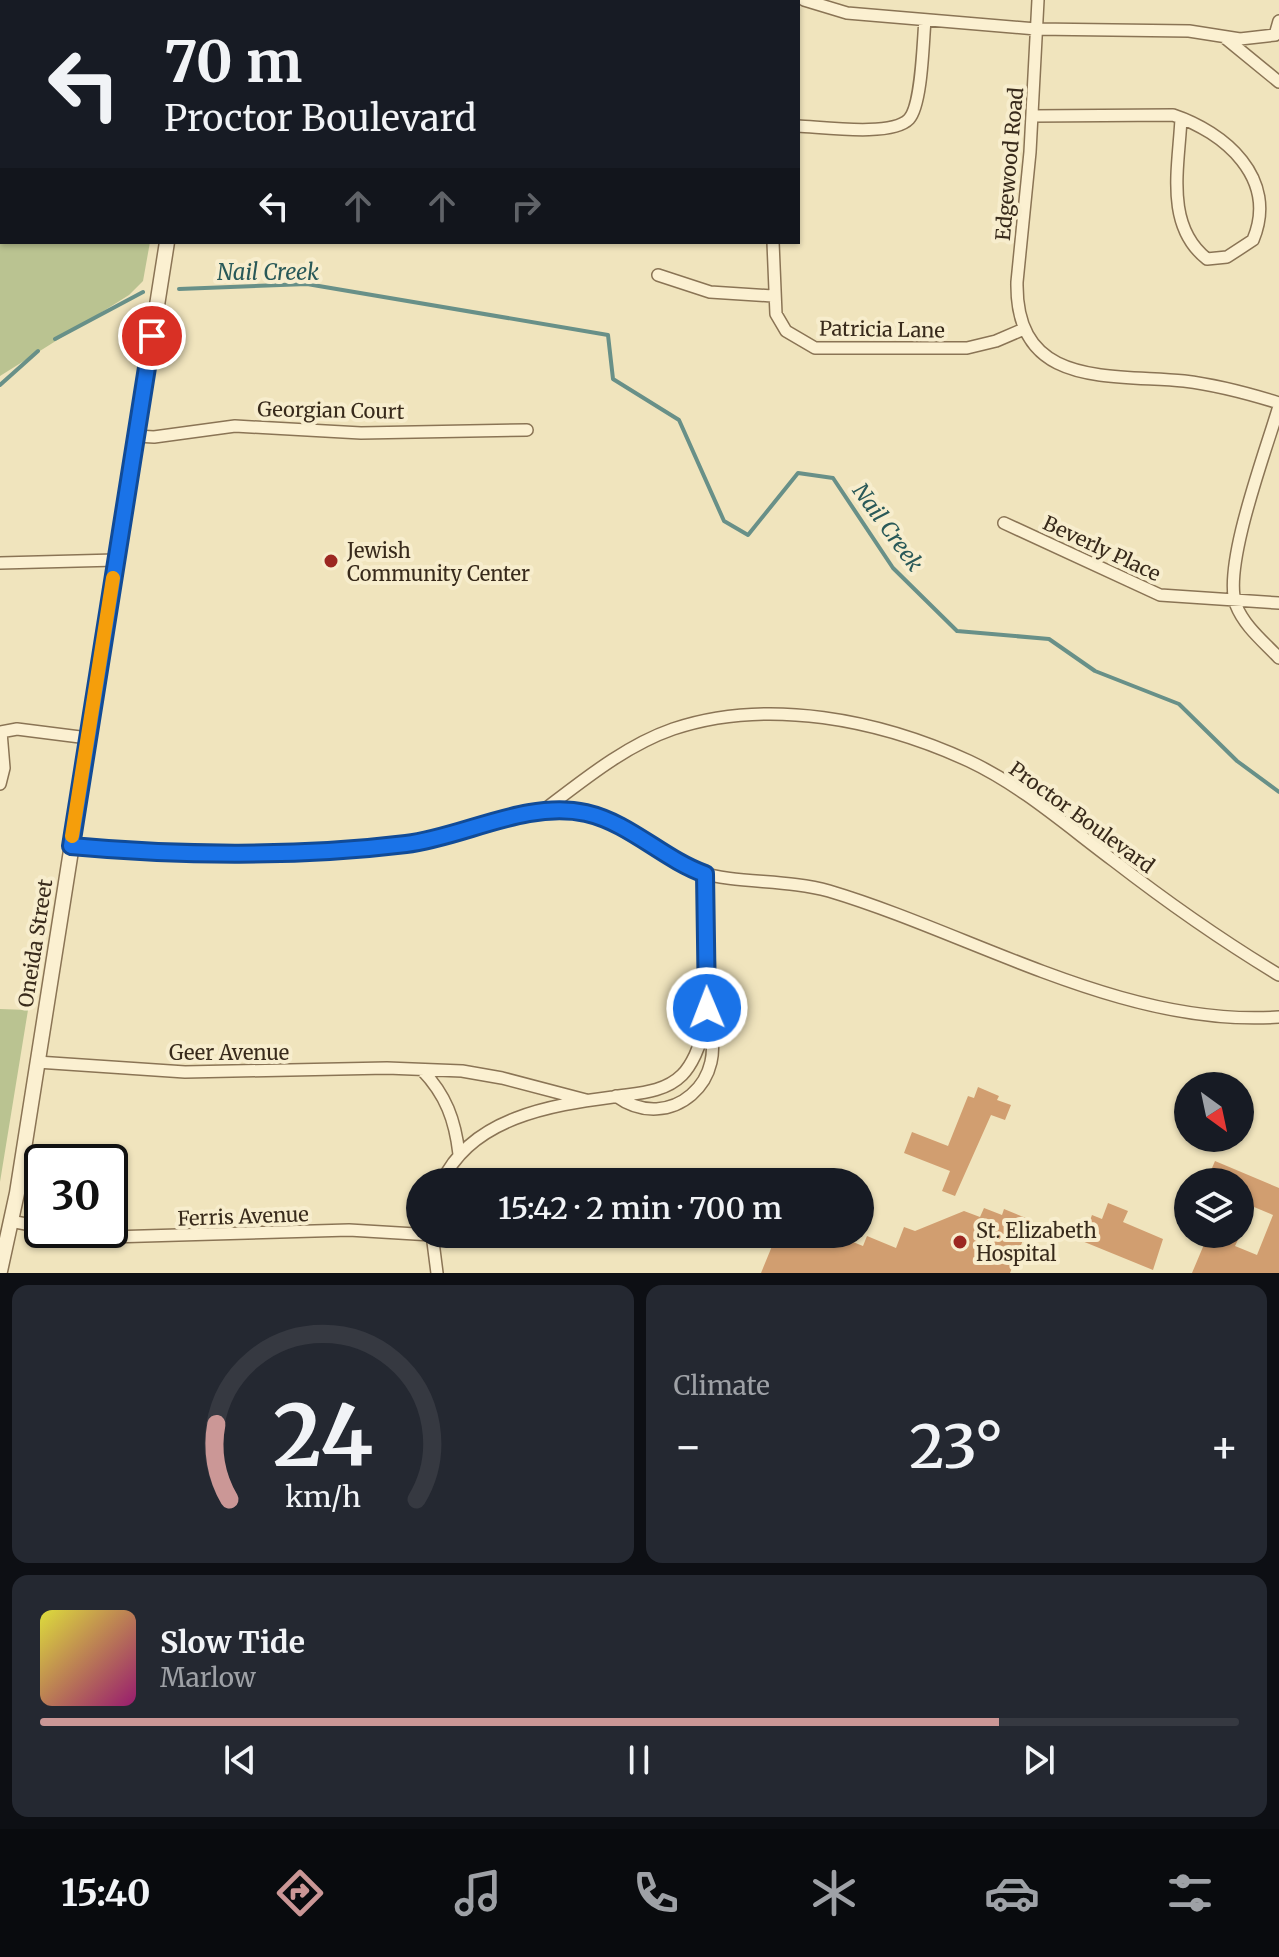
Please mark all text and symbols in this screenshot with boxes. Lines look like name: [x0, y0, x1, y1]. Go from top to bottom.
text: 70 m: [164, 27, 302, 97]
icon: left: [32, 32, 136, 136]
street label: Edgewood Road: [990, 86, 1028, 242]
text: Proctor Boulevard: [164, 96, 476, 141]
icon: left: [252, 184, 296, 228]
icon: ahead: [336, 184, 380, 228]
icon: ahead: [420, 184, 464, 228]
icon: right: [504, 184, 548, 228]
water label: Nail Creek: [217, 258, 319, 286]
pin: [118, 302, 186, 370]
icon: arrive: [130, 314, 174, 358]
street label: Patricia Lane: [819, 315, 945, 343]
street label: Georgian Court: [257, 396, 405, 424]
water label: Nail Creek: [847, 478, 929, 576]
street label: Beverly Place: [1039, 510, 1165, 586]
place label: Jewish Community Center: [346, 538, 530, 586]
marker: Jewish Community Center: [322, 552, 340, 570]
street label: Proctor Boulevard: [1004, 756, 1160, 878]
street label: Oneida Street: [13, 877, 58, 1009]
position arrow: [665, 966, 749, 1050]
street label: Geer Avenue: [169, 1040, 289, 1065]
north arrow: [1174, 1072, 1254, 1152]
map controls: [1174, 1072, 1254, 1248]
speed limit sign: 30: [24, 1144, 128, 1248]
button: layers: [1174, 1168, 1254, 1248]
text: 15:42 · 2 min · 700 m: [498, 1189, 782, 1227]
street label: Ferris Avenue: [177, 1201, 309, 1231]
place label: St. Elizabeth Hospital: [976, 1218, 1097, 1266]
marker: St. Elizabeth Hospital: [951, 1233, 969, 1251]
text: Climate: [674, 1369, 770, 1402]
text: 24: [273, 1384, 373, 1489]
text: 23°: [909, 1409, 1003, 1484]
text: −: [674, 1419, 703, 1474]
text: +: [1210, 1419, 1239, 1474]
text: km/h: [285, 1479, 361, 1515]
text: Slow Tide: [160, 1623, 305, 1661]
text: Marlow: [160, 1661, 256, 1694]
icon: previous: [218, 1738, 262, 1782]
icon: pause: [617, 1738, 661, 1782]
icon: next: [1017, 1738, 1061, 1782]
icon: directions: [272, 1865, 328, 1921]
icon: music: [450, 1865, 506, 1921]
icon: phone: [628, 1865, 684, 1921]
icon: climate: [806, 1865, 862, 1921]
icon: car: [984, 1865, 1040, 1921]
icon: filters: [1162, 1865, 1218, 1921]
text: 15:40: [61, 1871, 151, 1916]

